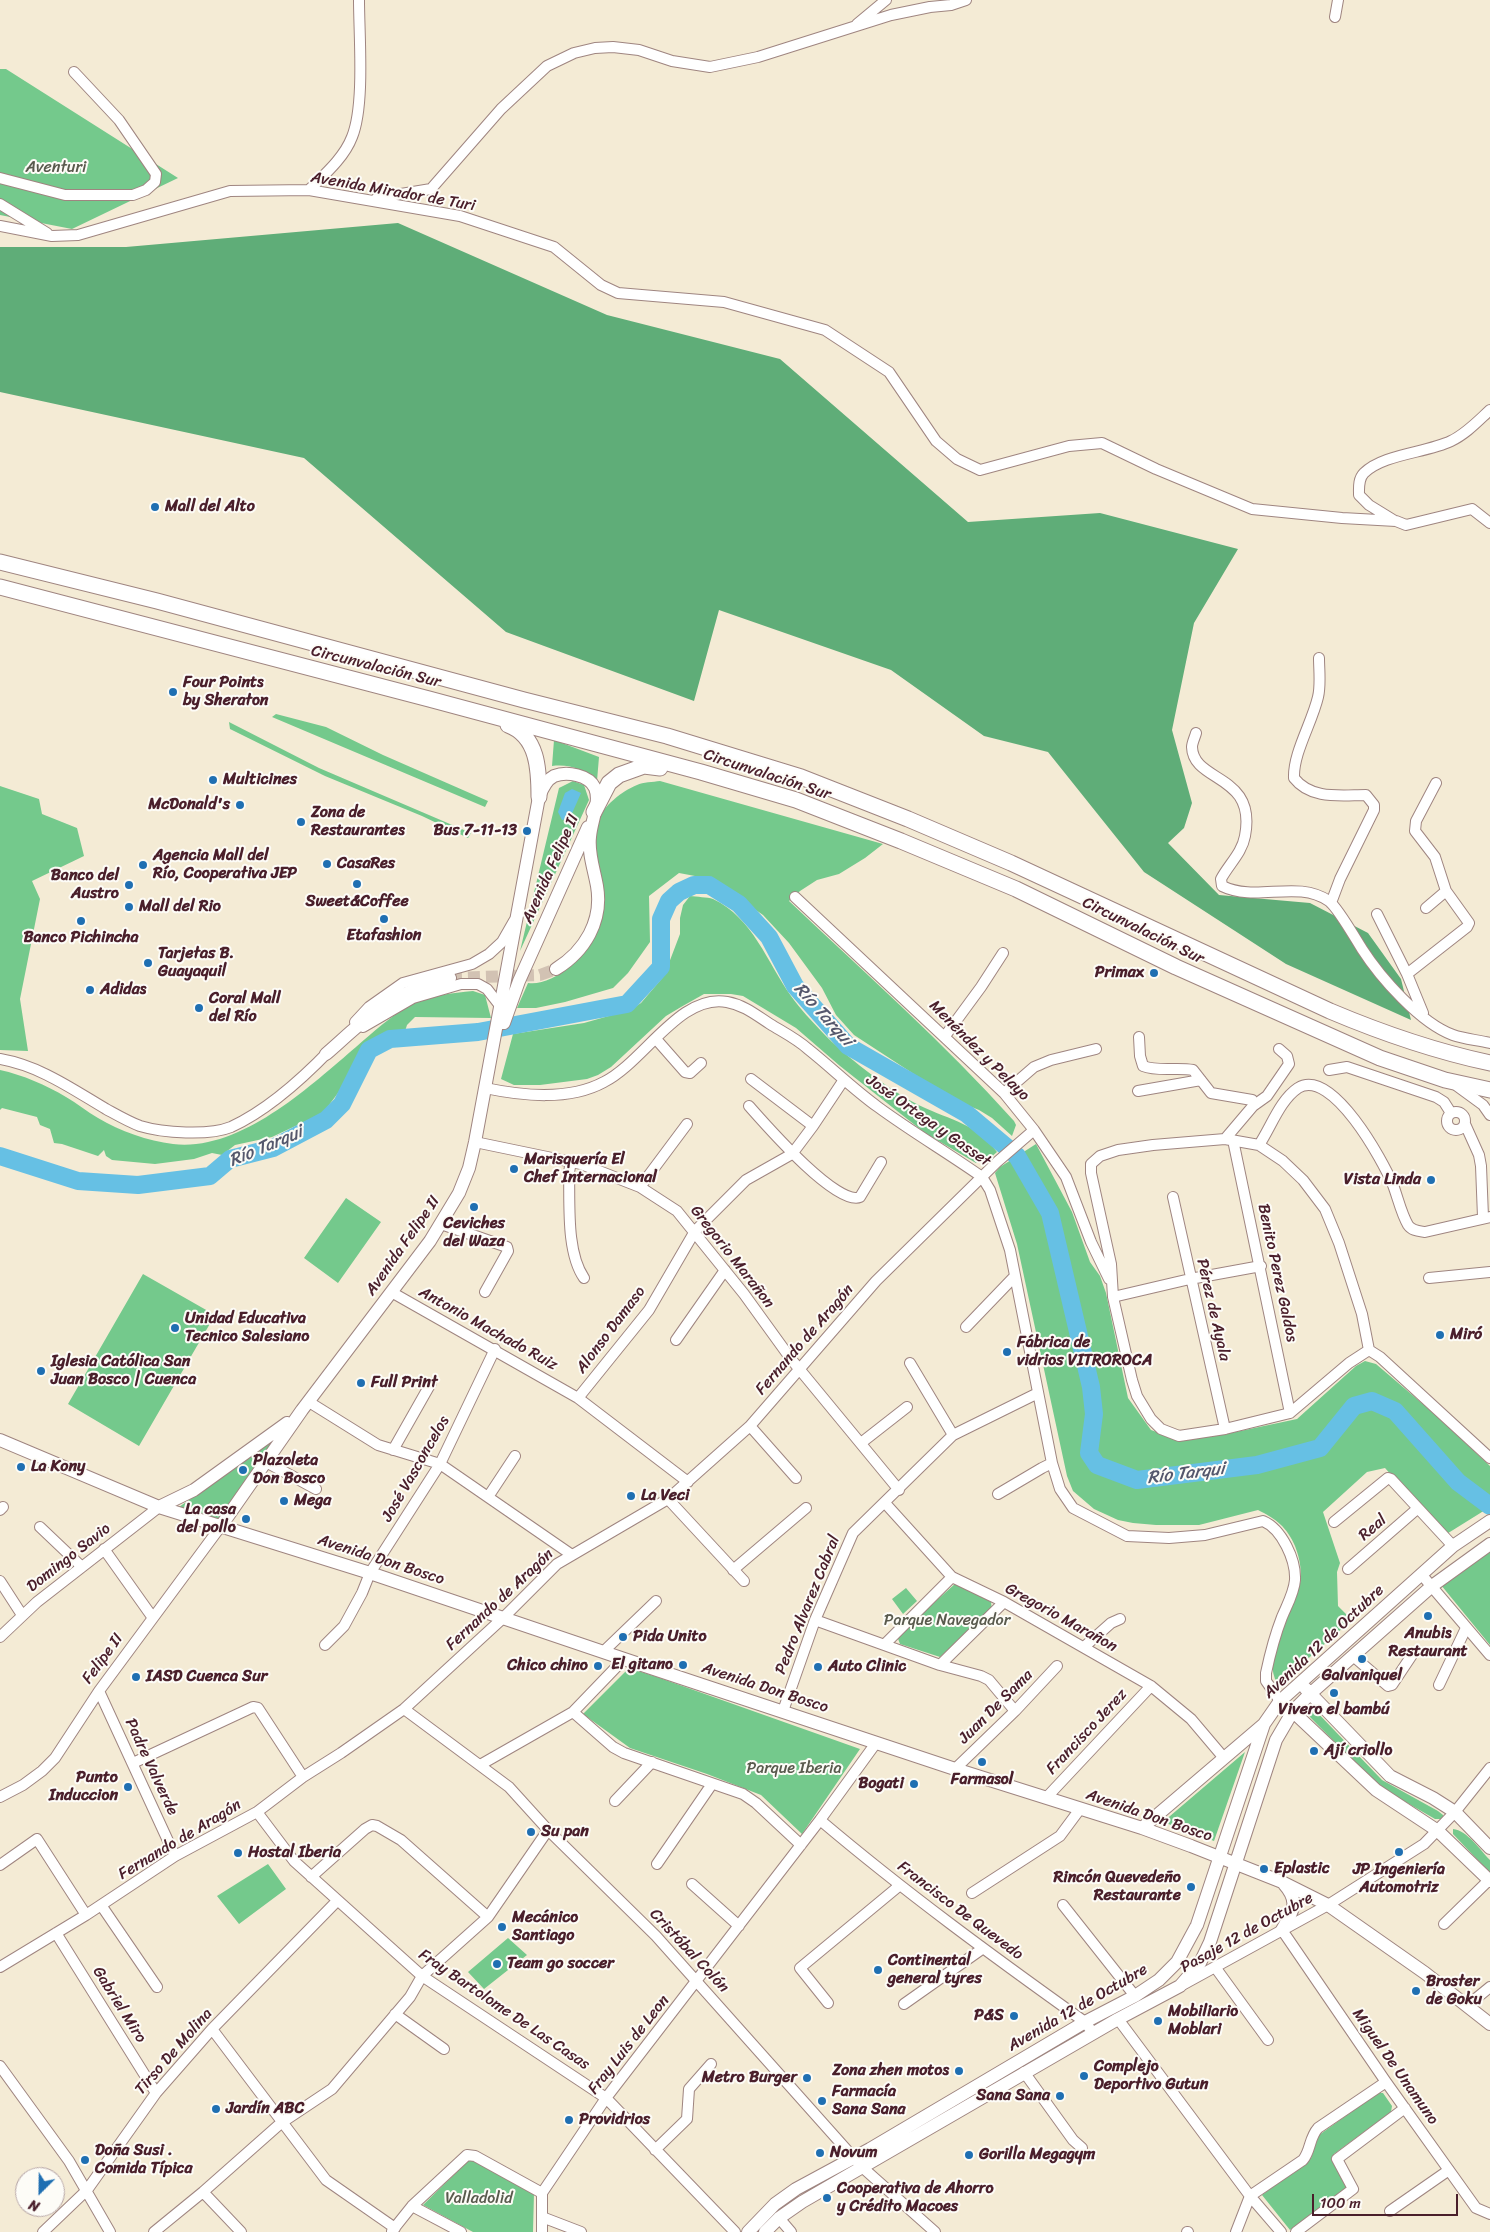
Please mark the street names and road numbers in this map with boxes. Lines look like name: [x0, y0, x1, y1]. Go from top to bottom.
street label: Avenida Mirador de Turi: [309, 168, 477, 216]
street label: Circunvalación Sur: [309, 642, 443, 692]
street label: Circunvalación Sur: [701, 745, 833, 805]
street label: Avenida Felipe II: [518, 812, 584, 926]
street label: Circunvalación Sur: [1079, 893, 1207, 969]
street label: Menéndez y Pelayo: [925, 997, 1033, 1105]
street label: José Ortega y Gasset: [862, 1071, 994, 1171]
street label: Avenida Felipe II: [361, 1192, 445, 1300]
street label: Gregorio Marañon: [686, 1202, 778, 1312]
street label: Benito Perez Galdos: [1253, 1202, 1301, 1344]
street label: Pérez de Ayala: [1192, 1257, 1234, 1363]
street label: Fernando de Aragón: [752, 1281, 858, 1399]
street label: Antonio Machado Ruiz: [415, 1283, 561, 1375]
street label: Alonso Damaso: [572, 1283, 650, 1377]
street label: José Vasconcelos: [378, 1413, 454, 1525]
street label: Real: [1355, 1511, 1391, 1545]
street label: Domingo Savio: [23, 1519, 115, 1597]
street label: Avenida Don Bosco: [315, 1530, 447, 1590]
street label: Pedro Alvarez Cabral: [771, 1533, 845, 1677]
street label: Fernando de Aragón: [442, 1545, 558, 1655]
street label: Gregorio Marañon: [1002, 1579, 1120, 1657]
street label: Avenida 12 de Octubre: [1260, 1581, 1388, 1703]
street label: Felipe II: [78, 1630, 128, 1688]
street label: Avenida Don Bosco: [699, 1658, 831, 1718]
street label: Juan De Sama: [955, 1666, 1037, 1748]
street label: Francisco Jerez: [1043, 1685, 1131, 1779]
street label: Padre Valverde: [120, 1716, 182, 1818]
street label: Avenida Don Bosco: [1083, 1785, 1215, 1847]
street label: Fernando de Aragón: [115, 1796, 245, 1884]
street label: Francisco De Quevedo: [893, 1857, 1027, 1965]
street label: Pasaje 12 de Octubre: [1177, 1889, 1317, 1977]
street label: Cristóbal Colón: [645, 1905, 733, 1997]
street label: Fray Bartolome De Las Casas: [415, 1945, 593, 2075]
street label: Avenida 12 de Octubre: [1005, 1960, 1151, 2056]
street label: Gabriel Miro: [88, 1963, 150, 2047]
street label: Fray Luis de Leon: [584, 1991, 674, 2099]
street label: Tirso De Molina: [131, 2005, 217, 2099]
street label: Miguel De Unamuno: [1348, 2005, 1442, 2129]

